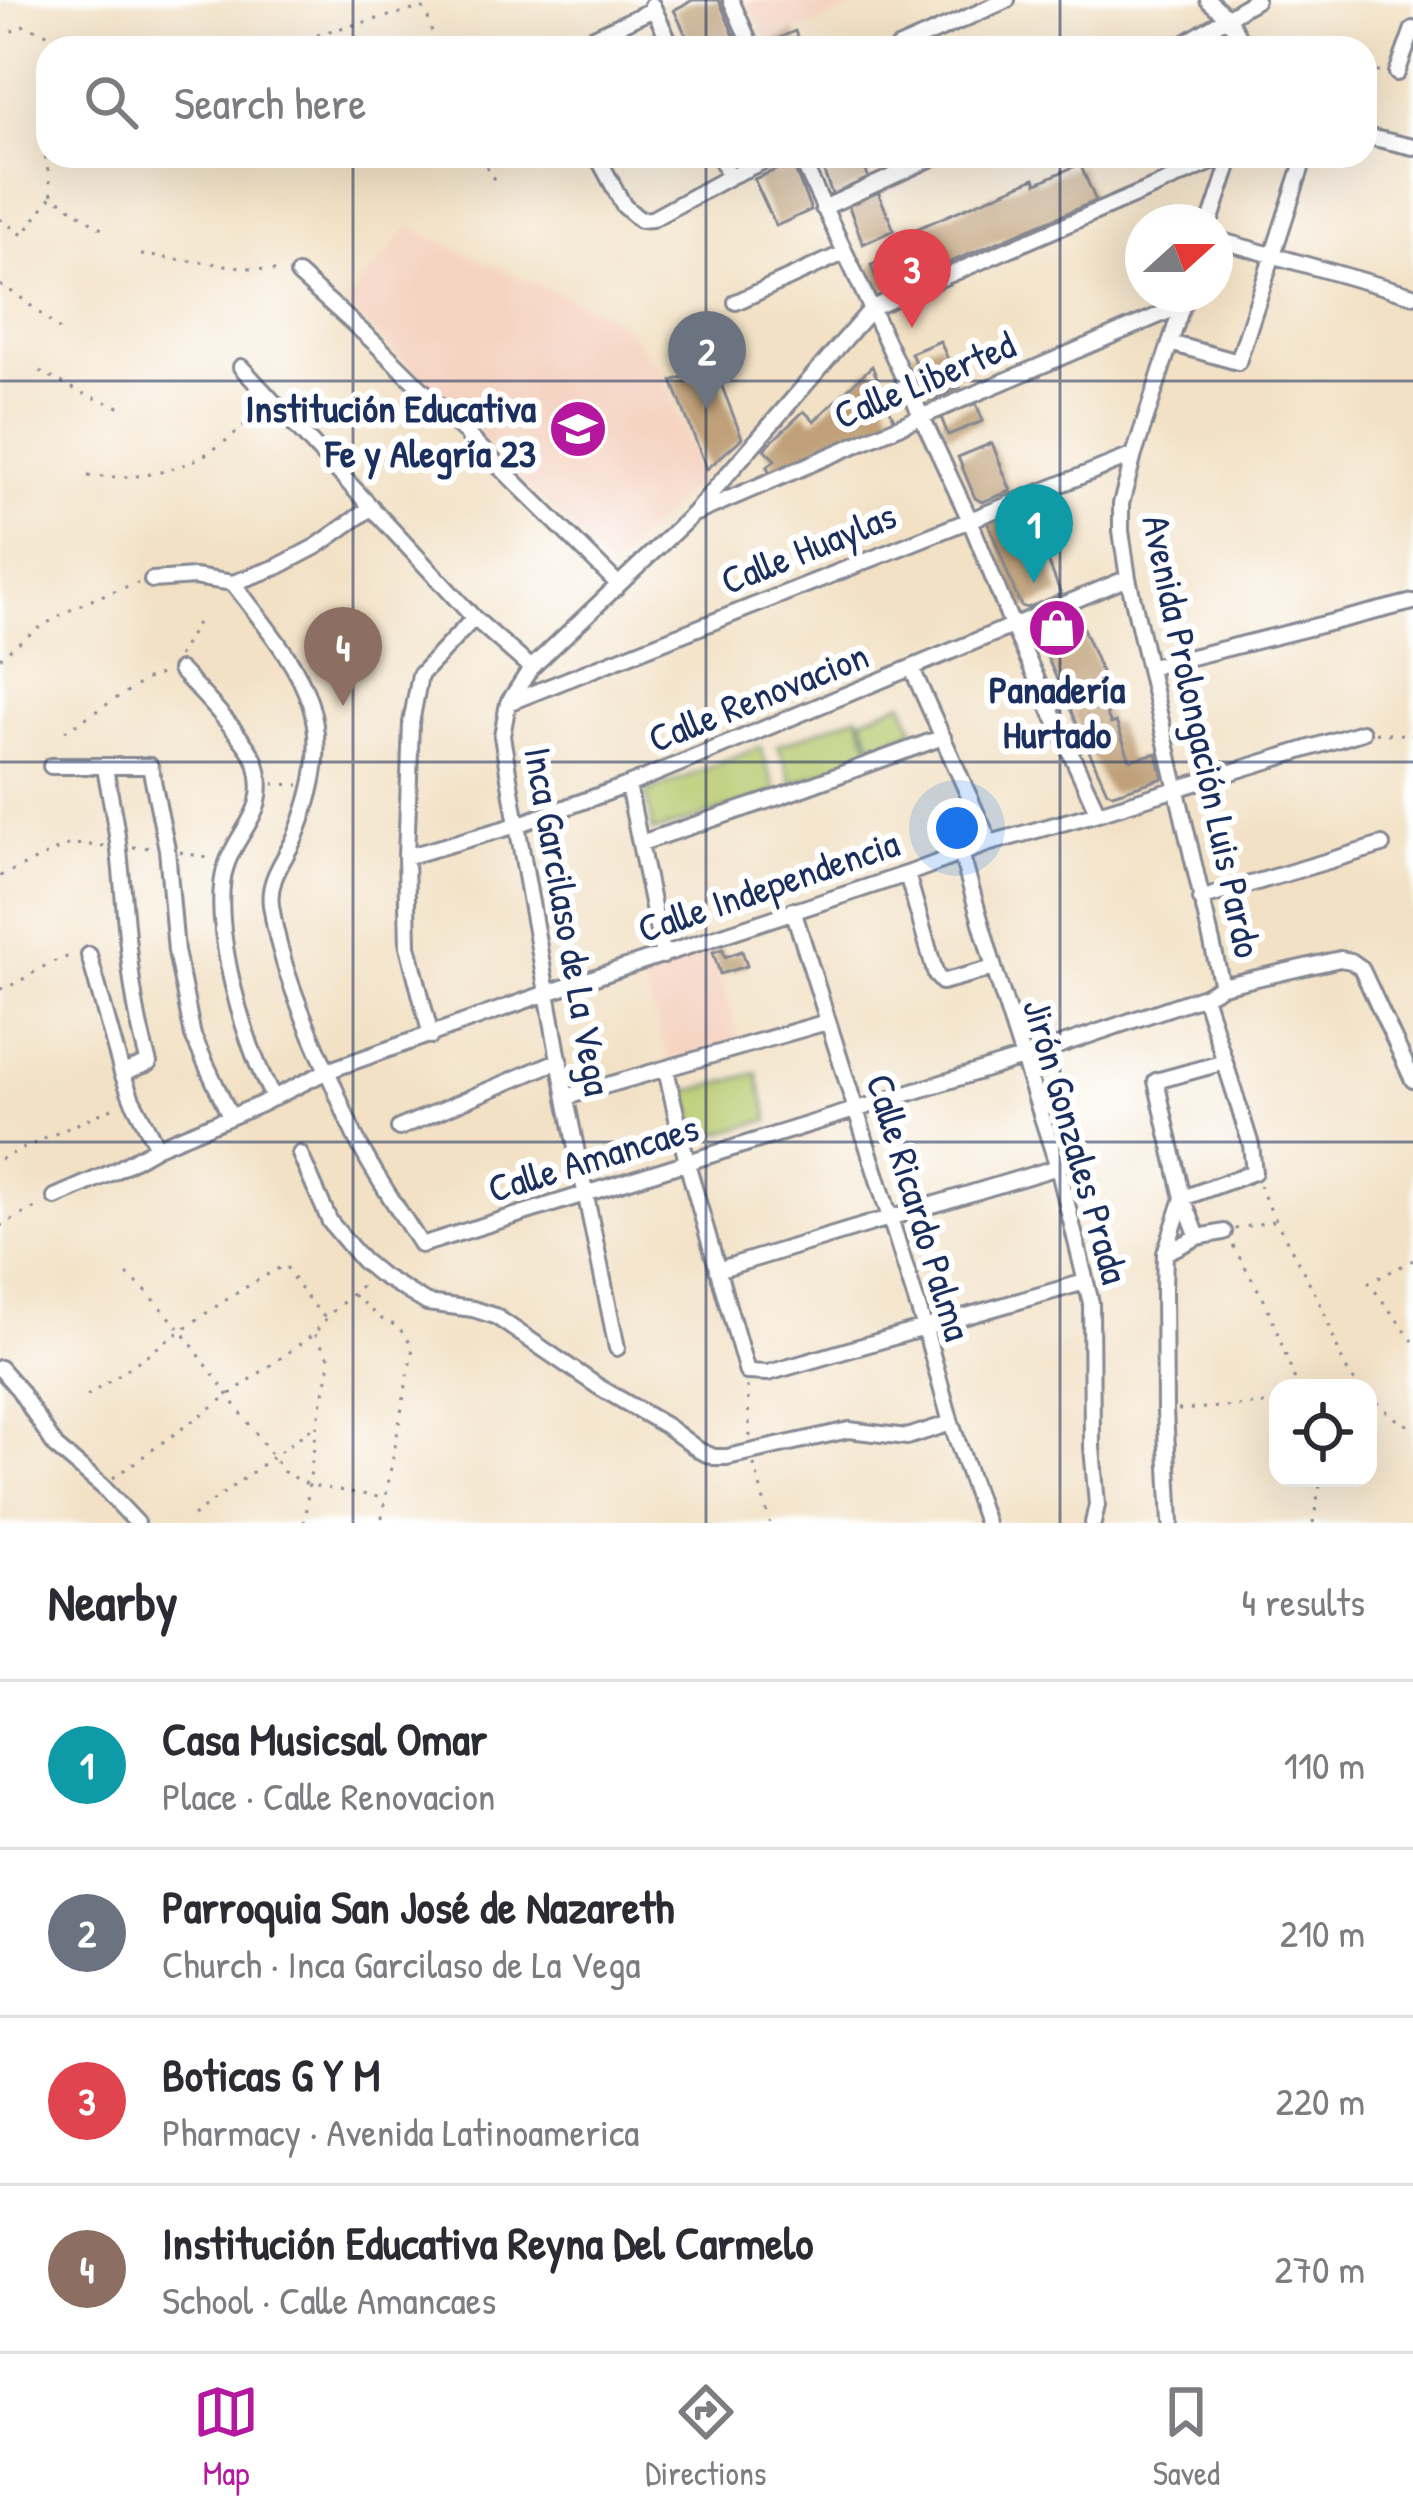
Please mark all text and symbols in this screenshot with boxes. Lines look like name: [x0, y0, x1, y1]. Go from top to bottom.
search box: [36, 36, 1377, 168]
icon: search: [78, 69, 144, 135]
text: Search here: [174, 72, 366, 133]
north arrow: [1125, 204, 1233, 312]
pin: 3: [873, 229, 951, 328]
pin: 2: [668, 311, 746, 410]
street label: Calle Liberted: [825, 317, 1023, 441]
place label: Institución Educativa Fe y Alegría 23: [245, 381, 537, 480]
school or university icon: Institución Educativa Fe y Alegría 23: [547, 398, 609, 460]
pin: 1: [995, 484, 1073, 583]
street label: Calle Huaylas: [713, 488, 903, 606]
street label: Avenida Prolongación Luis Pardo: [1130, 510, 1276, 962]
shop icon: Panadería Hurtado: [1026, 597, 1088, 659]
pin: 4: [304, 607, 382, 706]
street label: Calle Renovacion: [640, 628, 876, 764]
place label: Panadería Hurtado: [989, 662, 1126, 760]
street label: Inca Garcilaso de La Vega: [512, 743, 626, 1099]
your location: [927, 798, 987, 858]
street label: Calle Independencia: [630, 816, 906, 954]
street label: Jirón Gonzales Prada: [1011, 992, 1143, 1290]
street label: Calle Ricardo Palma: [854, 1067, 986, 1347]
street label: Calle Amancaes: [481, 1100, 705, 1214]
map controls: [1269, 1379, 1377, 1487]
button: locate: [1269, 1379, 1377, 1487]
text: Nearby: [48, 1567, 178, 1636]
text: 4 results: [1241, 1575, 1365, 1628]
text: Casa Musicsal Omar: [162, 1708, 487, 1769]
text: 1: [80, 1738, 94, 1791]
text: 110 m: [1284, 1738, 1365, 1791]
text: Place · Calle Renovacion: [162, 1769, 495, 1822]
text: Parroquia San José de Nazareth: [162, 1876, 674, 1937]
text: 2: [78, 1906, 96, 1959]
text: 210 m: [1280, 1906, 1365, 1959]
text: Church · Inca Garcilaso de La Vega: [162, 1937, 641, 1990]
text: Boticas G Y M: [162, 2044, 380, 2105]
text: 3: [78, 2074, 96, 2127]
text: 220 m: [1276, 2074, 1365, 2127]
text: Pharmacy · Avenida Latinoamerica: [162, 2105, 639, 2158]
text: Institución Educativa Reyna Del Carmelo: [162, 2212, 813, 2273]
text: 4: [80, 2242, 94, 2295]
text: 270 m: [1274, 2242, 1365, 2295]
text: School · Calle Amancaes: [162, 2273, 496, 2326]
tab: Map: [193, 2379, 259, 2495]
tab: Directions: [645, 2379, 767, 2495]
tab: Saved: [1153, 2379, 1220, 2495]

